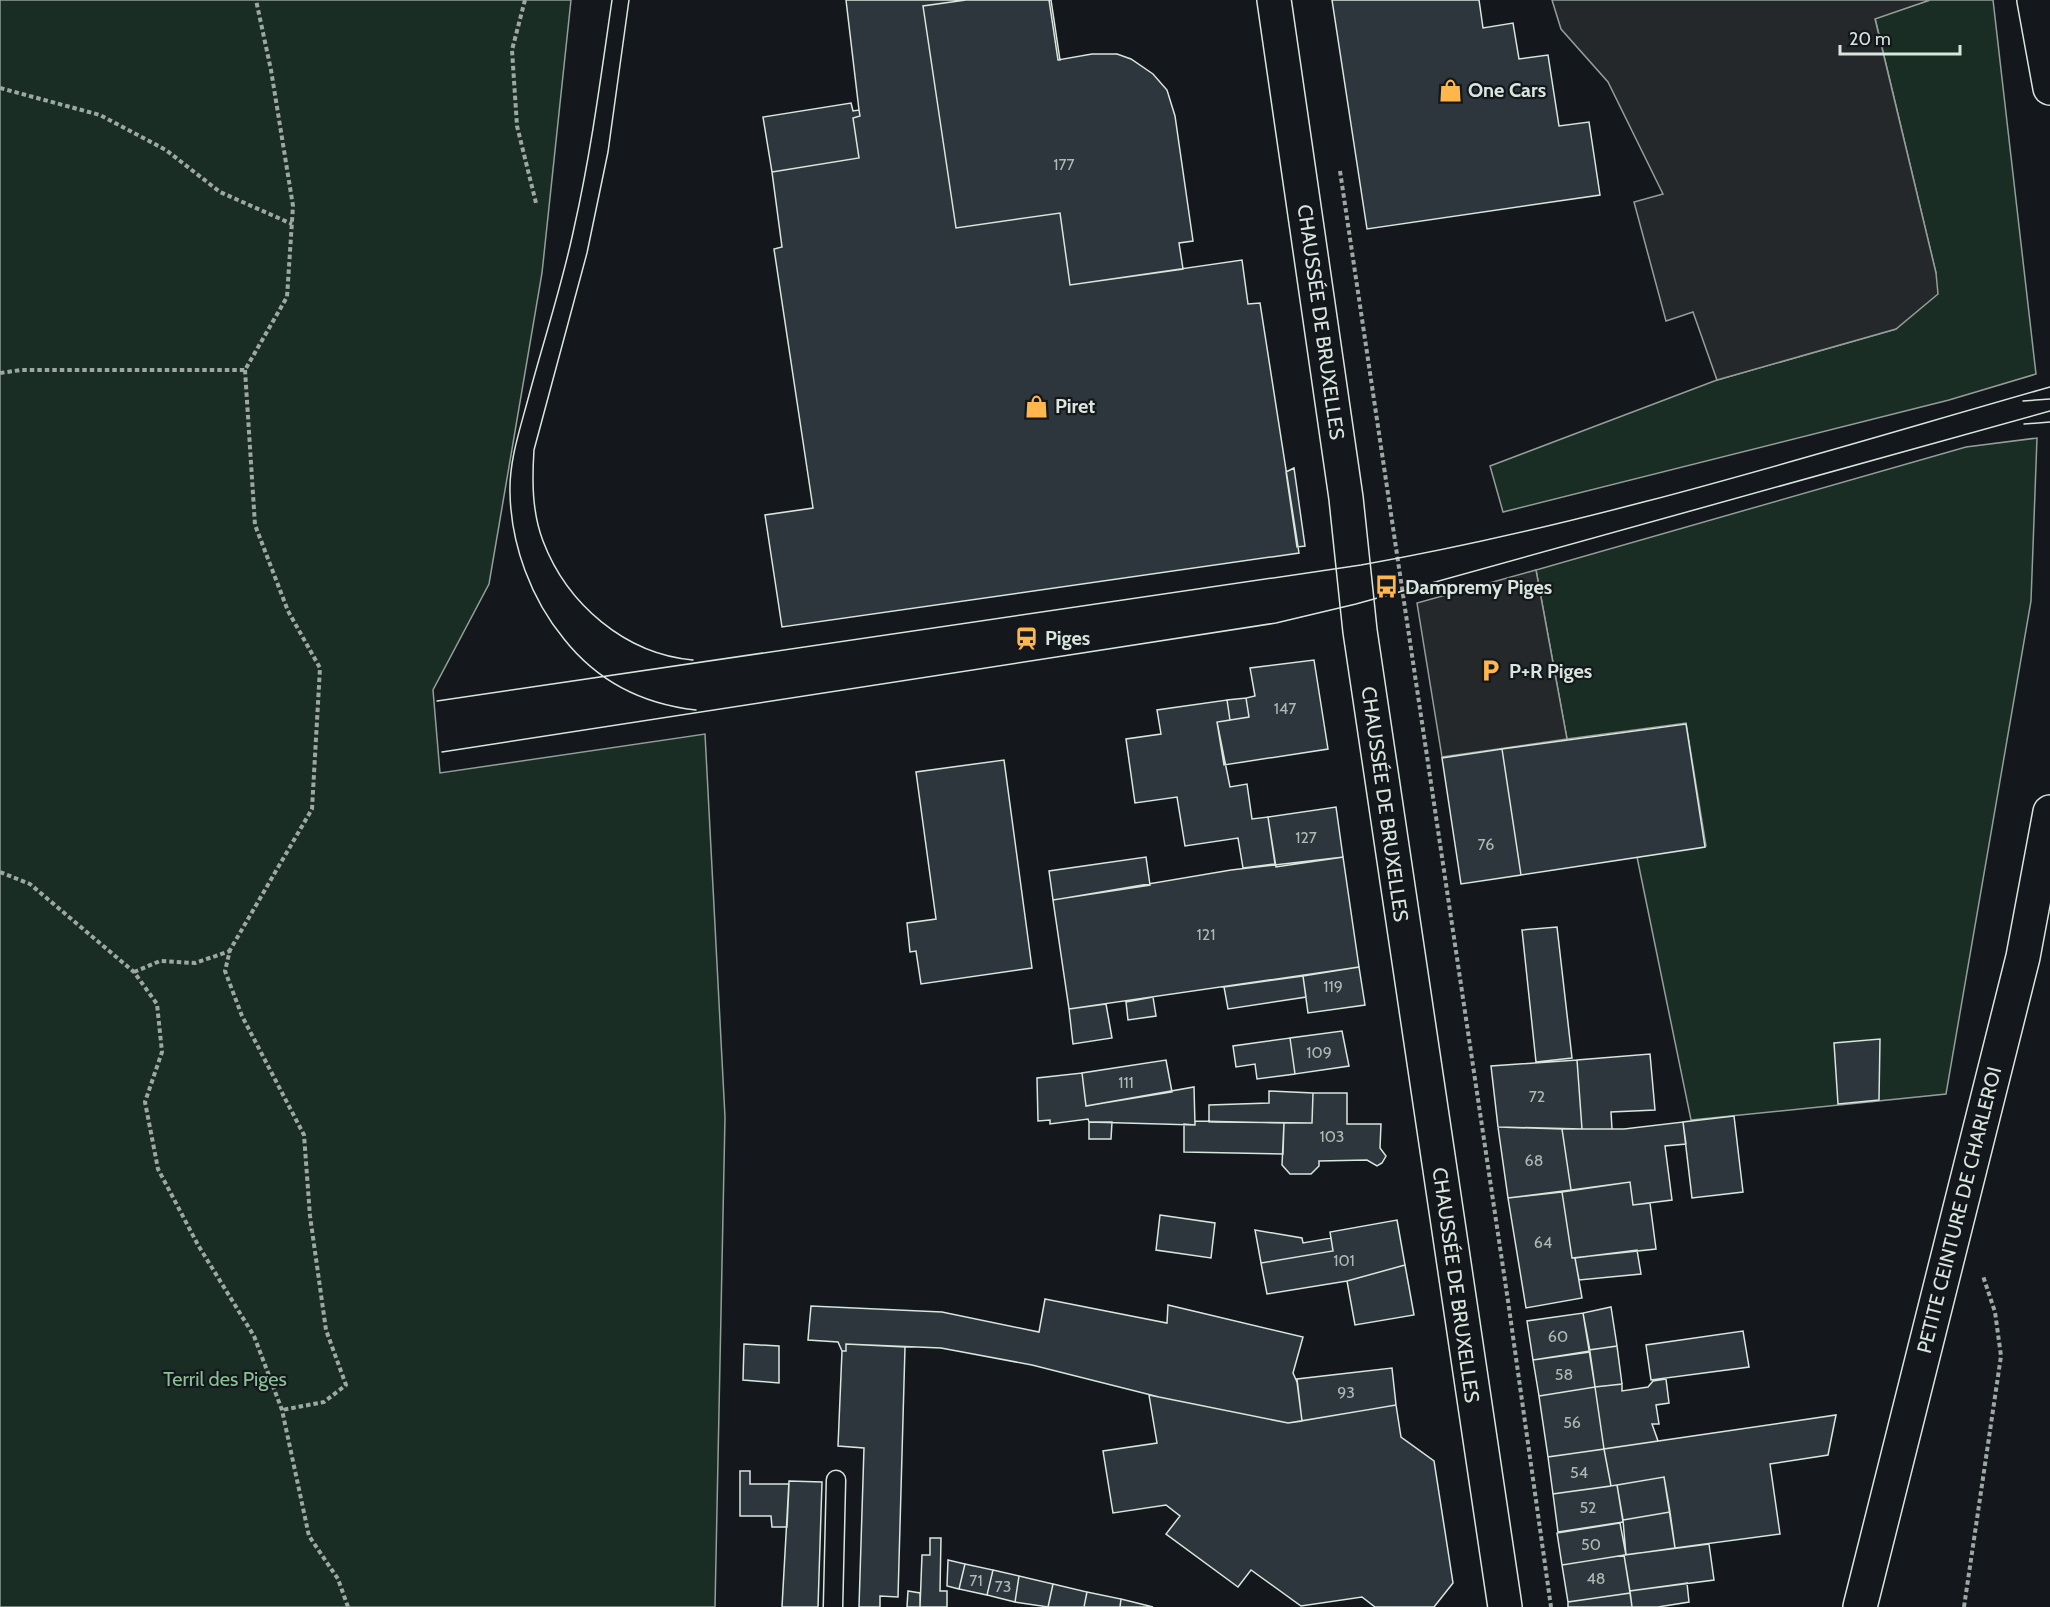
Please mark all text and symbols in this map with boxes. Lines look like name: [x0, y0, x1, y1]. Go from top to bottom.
scale bar: [1840, 18, 1960, 56]
text: 20 m: [1849, 28, 1891, 50]
shop icon: One Cars: [1437, 77, 1463, 103]
place label: One Cars: [1468, 78, 1546, 102]
house number: 177: [1053, 155, 1075, 174]
street label: CHAUSSÉE DE BRUXELLES: [1293, 203, 1349, 441]
shop icon: Piret: [1024, 393, 1050, 419]
place label: Piret: [1055, 394, 1095, 418]
bus stop icon: Dampremy Piges: [1374, 574, 1400, 600]
place label: Dampremy Piges: [1405, 575, 1552, 599]
station icon: Piges: [1014, 625, 1040, 651]
place label: Piges: [1045, 626, 1090, 650]
parking icon: P+R Piges: [1478, 658, 1504, 684]
place label: P+R Piges: [1509, 659, 1592, 683]
street label: CHAUSSÉE DE BRUXELLES: [1357, 685, 1413, 923]
house number: 147: [1274, 699, 1296, 718]
house number: 127: [1295, 828, 1317, 847]
house number: 76: [1478, 835, 1494, 854]
house number: 121: [1197, 925, 1215, 944]
house number: 119: [1323, 977, 1343, 996]
house number: 109: [1306, 1043, 1332, 1062]
street label: PETITE CEINTURE DE CHARLEROI: [1912, 1064, 2006, 1356]
house number: 111: [1118, 1073, 1134, 1092]
house number: 72: [1529, 1087, 1545, 1106]
house number: 103: [1319, 1127, 1345, 1146]
house number: 68: [1525, 1151, 1543, 1170]
street label: CHAUSSÉE DE BRUXELLES: [1428, 1166, 1484, 1404]
house number: 64: [1534, 1233, 1552, 1252]
house number: 101: [1333, 1251, 1355, 1270]
house number: 60: [1548, 1327, 1568, 1346]
house number: 58: [1555, 1365, 1573, 1384]
park label: Terril des Piges: [163, 1367, 287, 1391]
house number: 93: [1337, 1383, 1355, 1402]
house number: 56: [1563, 1413, 1581, 1432]
house number: 54: [1570, 1463, 1588, 1482]
house number: 52: [1579, 1498, 1597, 1517]
house number: 50: [1581, 1535, 1601, 1554]
house number: 48: [1587, 1569, 1605, 1588]
house number: 71: [969, 1571, 983, 1590]
house number: 73: [995, 1577, 1011, 1596]

